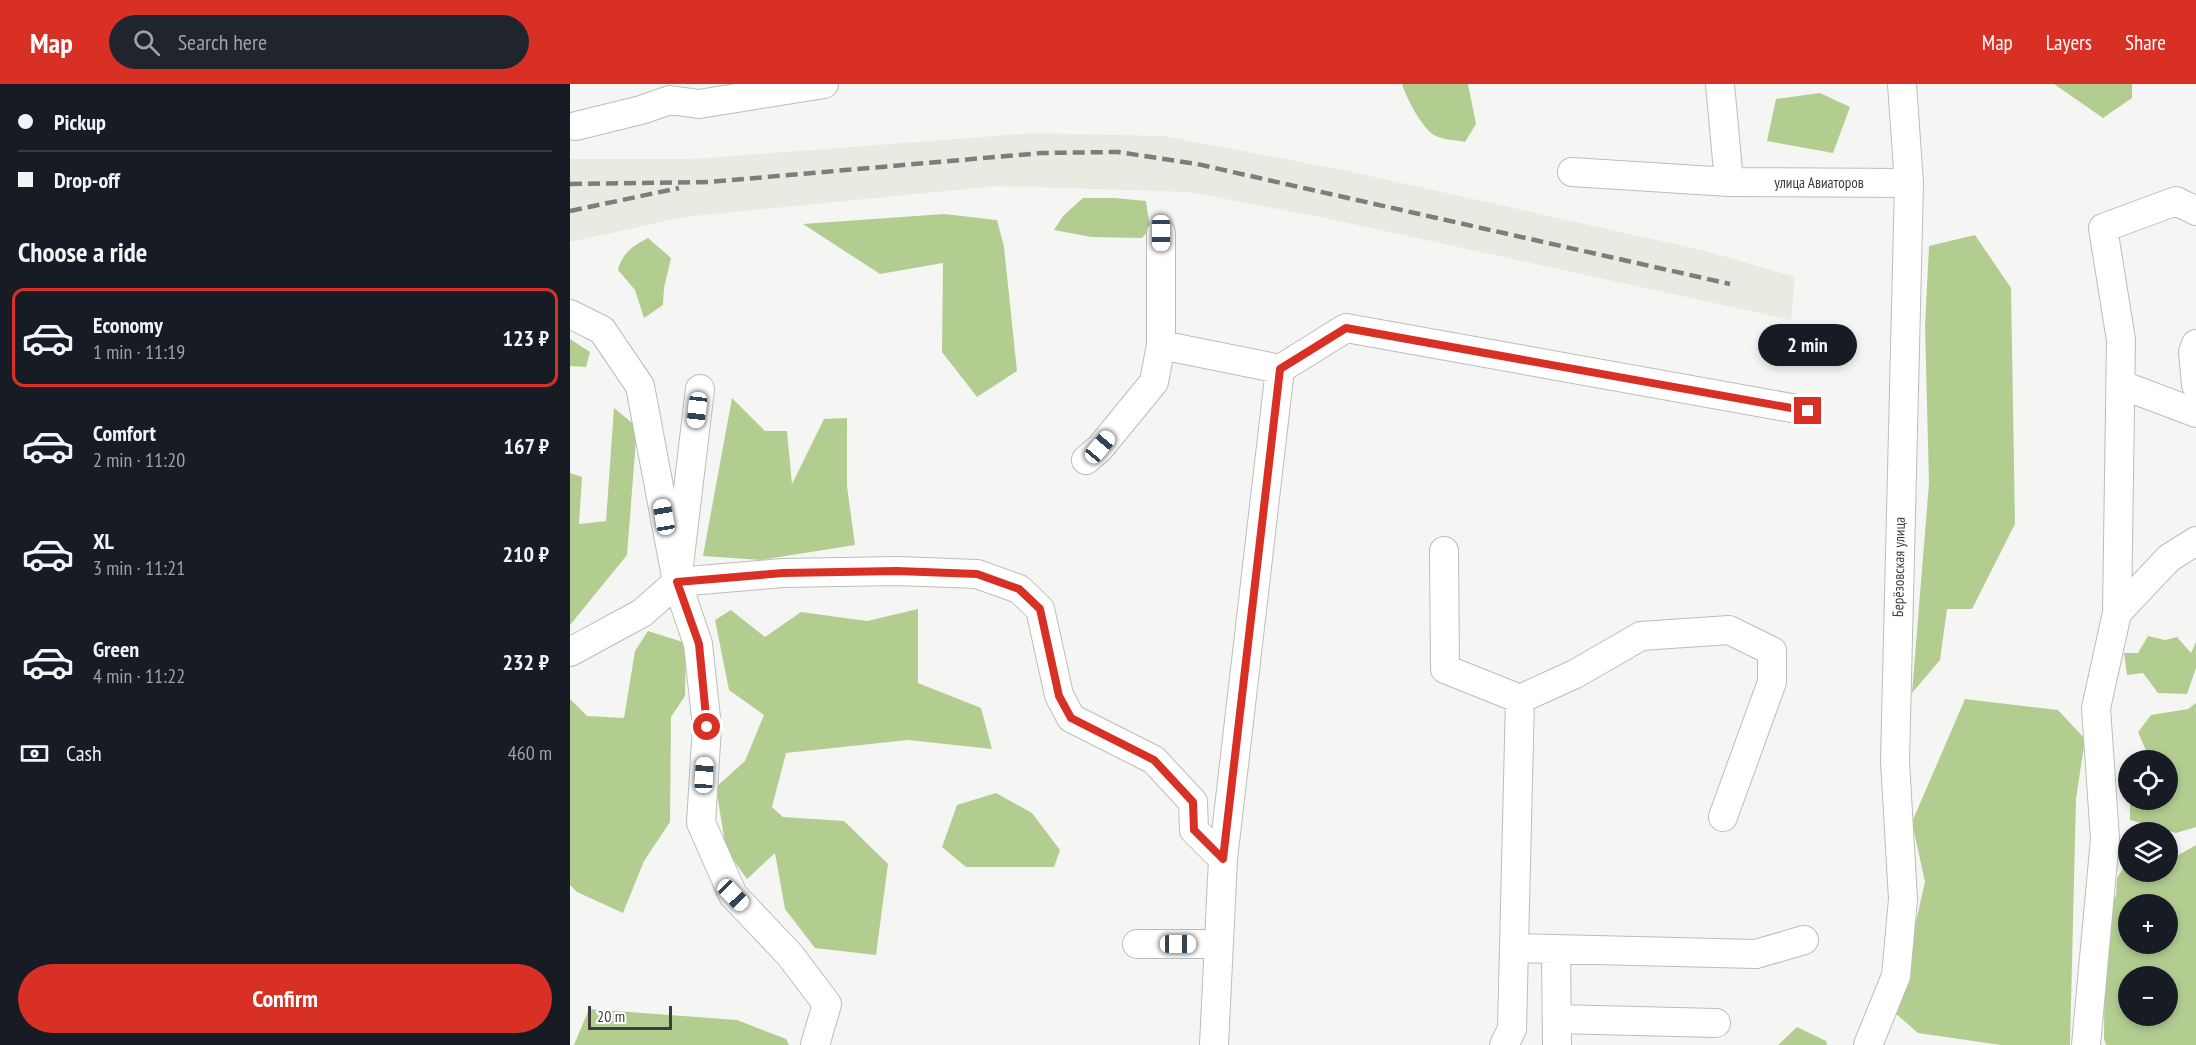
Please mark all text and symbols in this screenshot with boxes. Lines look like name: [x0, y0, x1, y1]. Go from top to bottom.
search box: [109, 15, 529, 69]
text: Map: [30, 24, 73, 61]
icon: search: [130, 26, 163, 59]
text: Search here: [178, 28, 267, 56]
text: Map: [1982, 29, 2013, 56]
text: Layers: [2046, 29, 2092, 56]
text: Share: [2125, 29, 2166, 56]
text: Pickup: [54, 108, 106, 136]
text: Drop-off: [54, 166, 120, 194]
street label: улица Авиаторов: [1774, 173, 1864, 192]
car: [1152, 215, 1170, 251]
text: Choose a ride: [18, 235, 147, 269]
icon: car: [21, 311, 75, 365]
text: Economy: [93, 311, 163, 339]
text: 123 ₽: [502, 324, 549, 352]
callout: 2 min: [1758, 324, 1858, 366]
text: 2 min: [1787, 332, 1828, 358]
text: 1 min · 11:19: [93, 339, 185, 365]
car: [686, 391, 708, 429]
route end: [1794, 397, 1821, 424]
icon: car: [21, 419, 75, 473]
text: Comfort: [93, 419, 156, 447]
car: [1082, 427, 1118, 467]
text: 167 ₽: [503, 432, 549, 460]
text: 2 min · 11:20: [93, 447, 185, 473]
car: [652, 498, 676, 536]
street label: Берёзовская улица: [1888, 517, 1909, 617]
icon: car: [21, 527, 75, 581]
text: XL: [93, 527, 114, 555]
text: 210 ₽: [502, 540, 549, 568]
text: 3 min · 11:21: [93, 555, 185, 581]
icon: car: [21, 635, 75, 689]
text: Green: [93, 635, 139, 663]
text: 232 ₽: [502, 648, 549, 676]
text: 4 min · 11:22: [93, 663, 185, 689]
route start: [693, 713, 720, 740]
icon: cash: [18, 737, 51, 770]
text: Cash: [66, 739, 102, 767]
text: 460 m: [508, 740, 552, 766]
map controls: [2118, 750, 2178, 1026]
button: locate: [2118, 750, 2178, 810]
car: [694, 757, 714, 793]
button: layers: [2118, 822, 2178, 882]
car: [714, 876, 752, 914]
button: +: [2118, 894, 2178, 954]
car: [1160, 935, 1196, 953]
button: Confirm: [18, 964, 552, 1033]
button: −: [2118, 966, 2178, 1026]
scale bar: [588, 1003, 672, 1030]
text: 20 m: [597, 1006, 625, 1026]

